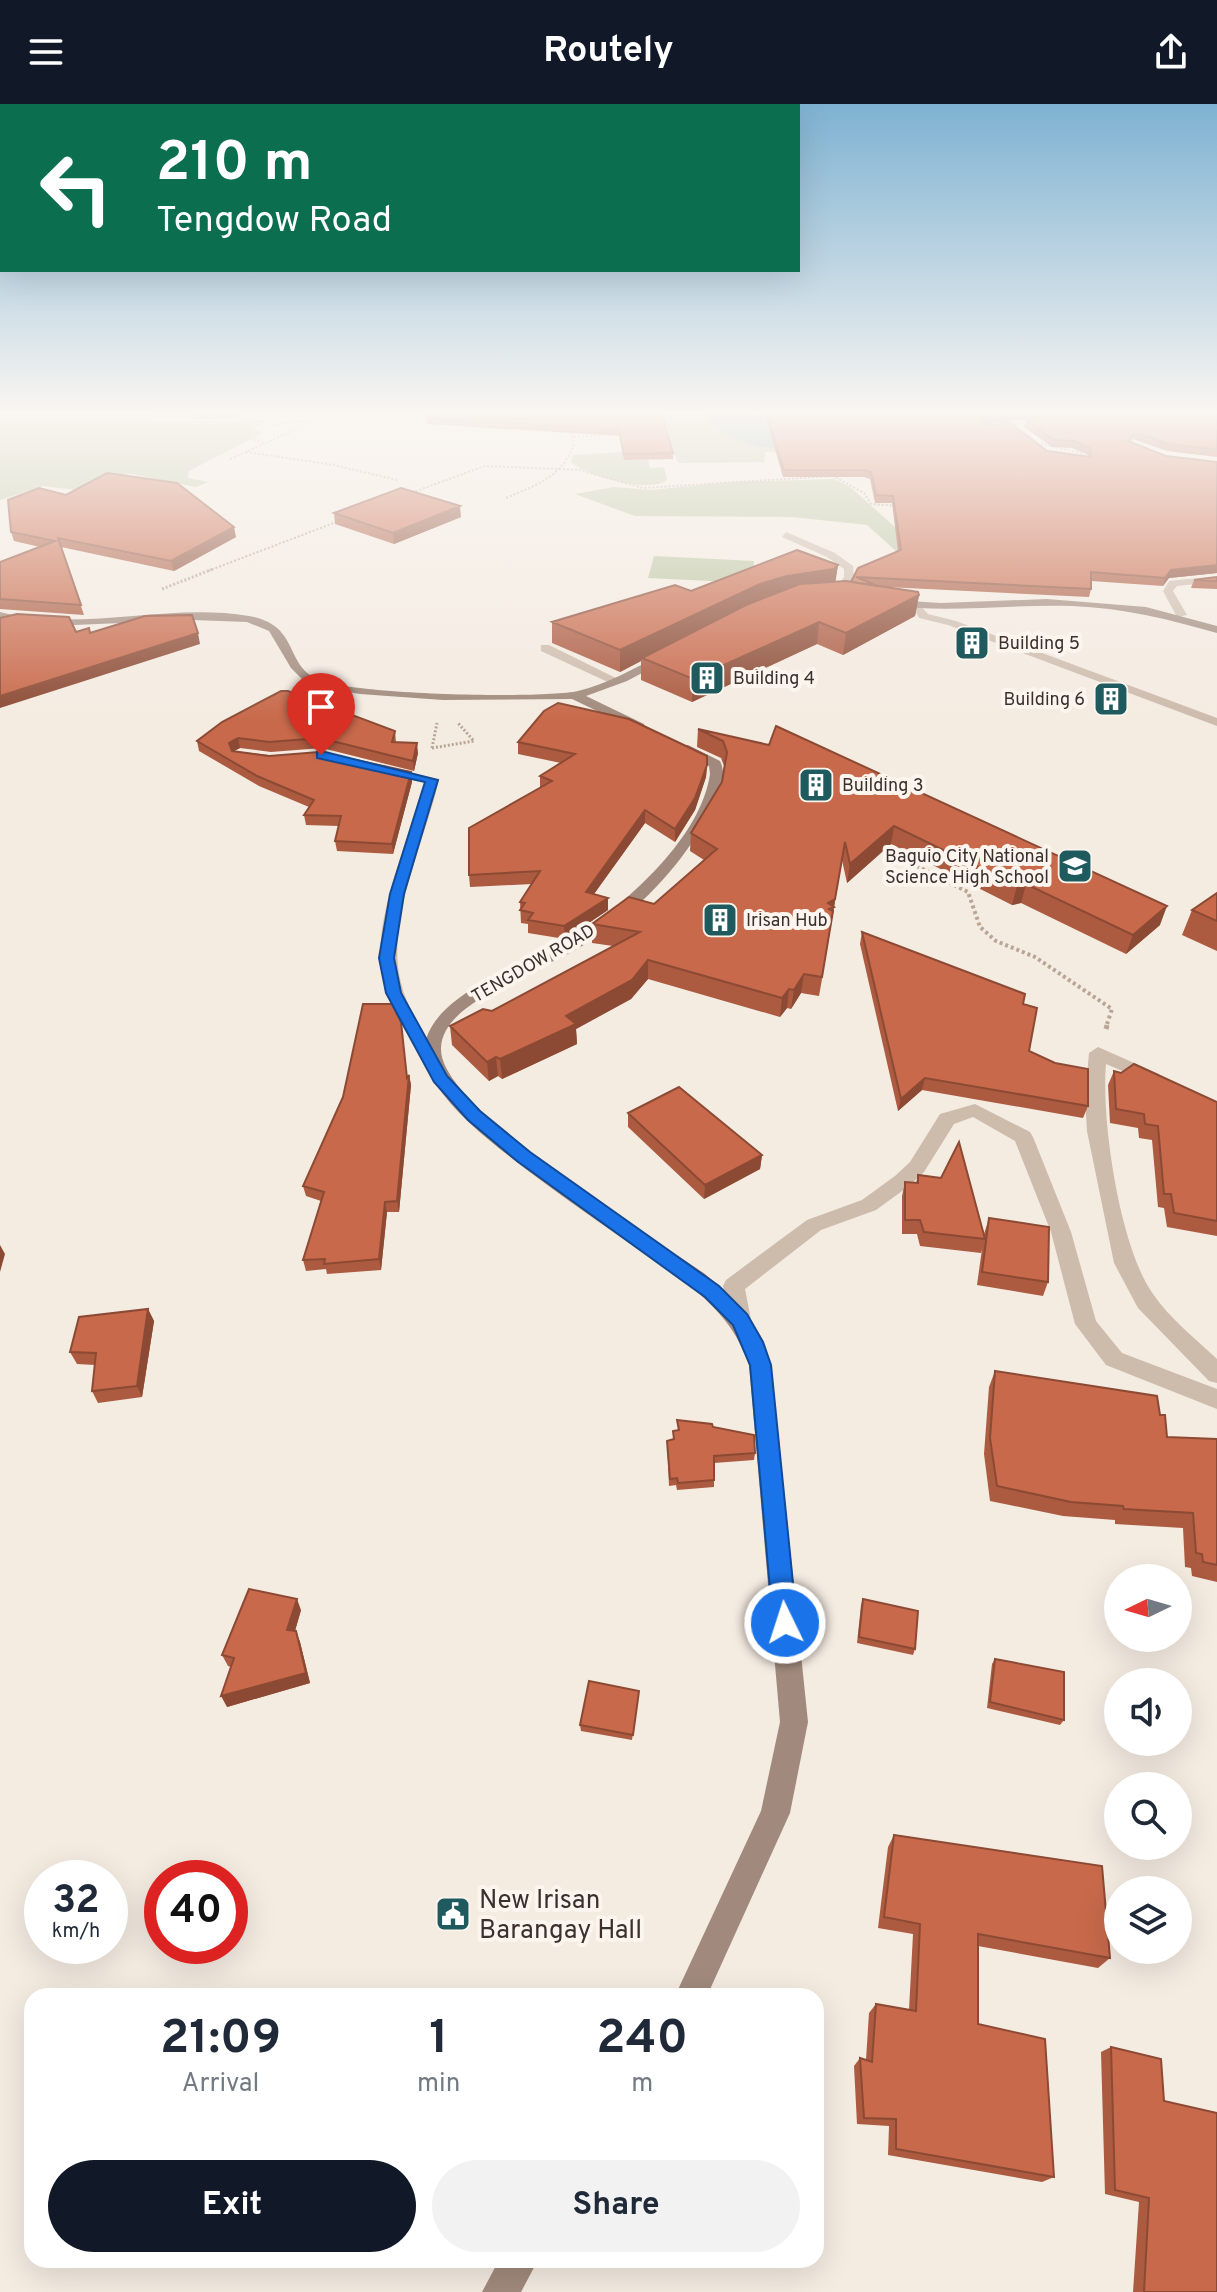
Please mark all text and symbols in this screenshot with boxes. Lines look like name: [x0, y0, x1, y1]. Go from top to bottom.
text: Routely: [543, 29, 674, 75]
icon: menu: [24, 30, 68, 74]
icon: share: [1149, 30, 1193, 74]
text: 210 m: [156, 130, 313, 200]
icon: left: [24, 136, 128, 240]
text: Tengdow Road: [156, 199, 392, 245]
building icon: Building 5: [953, 624, 991, 662]
place label: Building 5: [998, 633, 1080, 656]
building icon: Building 4: [688, 659, 726, 697]
place label: Building 4: [733, 668, 815, 691]
pin: [287, 673, 355, 755]
building icon: Building 6: [1092, 680, 1130, 718]
icon: arrive: [299, 685, 343, 729]
place label: Building 6: [1004, 689, 1085, 712]
building icon: Building 3: [797, 766, 835, 804]
place label: Building 3: [842, 775, 924, 798]
place label: Baguio City National Science High School: [885, 846, 1049, 890]
school or university icon: Baguio City National Science High School: [1056, 847, 1094, 885]
building icon: Irisan Hub: [701, 901, 739, 939]
place label: Irisan Hub: [746, 910, 828, 933]
street label: TENGDOW ROAD: [468, 920, 599, 1009]
north arrow: [1104, 1564, 1192, 1652]
map controls: [1104, 1564, 1192, 1964]
position arrow: [743, 1581, 827, 1665]
button: sound: [1104, 1668, 1192, 1756]
button: search: [1104, 1772, 1192, 1860]
speed limit sign: 40: [144, 1860, 248, 1964]
button: layers: [1104, 1876, 1192, 1964]
text: 32: [52, 1877, 100, 1927]
place label: New Irisan Barangay Hall: [479, 1885, 642, 1948]
public building icon: New Irisan Barangay Hall: [434, 1895, 472, 1933]
text: km/h: [52, 1919, 100, 1945]
text: 21:09: [160, 2010, 281, 2070]
text: 1: [429, 2010, 448, 2070]
text: 240: [596, 2010, 688, 2070]
text: Arrival: [182, 2068, 259, 2101]
text: min: [417, 2068, 460, 2101]
text: m: [631, 2068, 653, 2101]
button: Exit: [48, 2160, 416, 2252]
button: Share: [432, 2160, 800, 2252]

